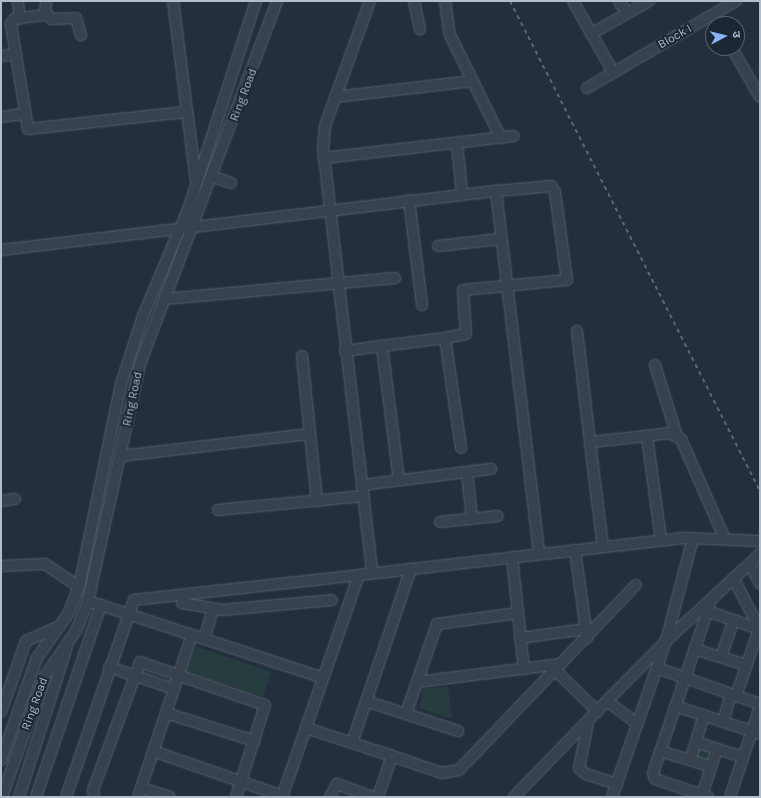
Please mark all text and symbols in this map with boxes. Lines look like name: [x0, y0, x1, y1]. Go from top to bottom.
north arrow: [705, 16, 745, 56]
street label: Block I: [656, 22, 694, 52]
text: उ: [730, 31, 743, 39]
street label: Ring Road: [227, 67, 261, 123]
street label: Ring Road: [120, 370, 146, 428]
street label: Ring Road: [19, 676, 51, 732]

